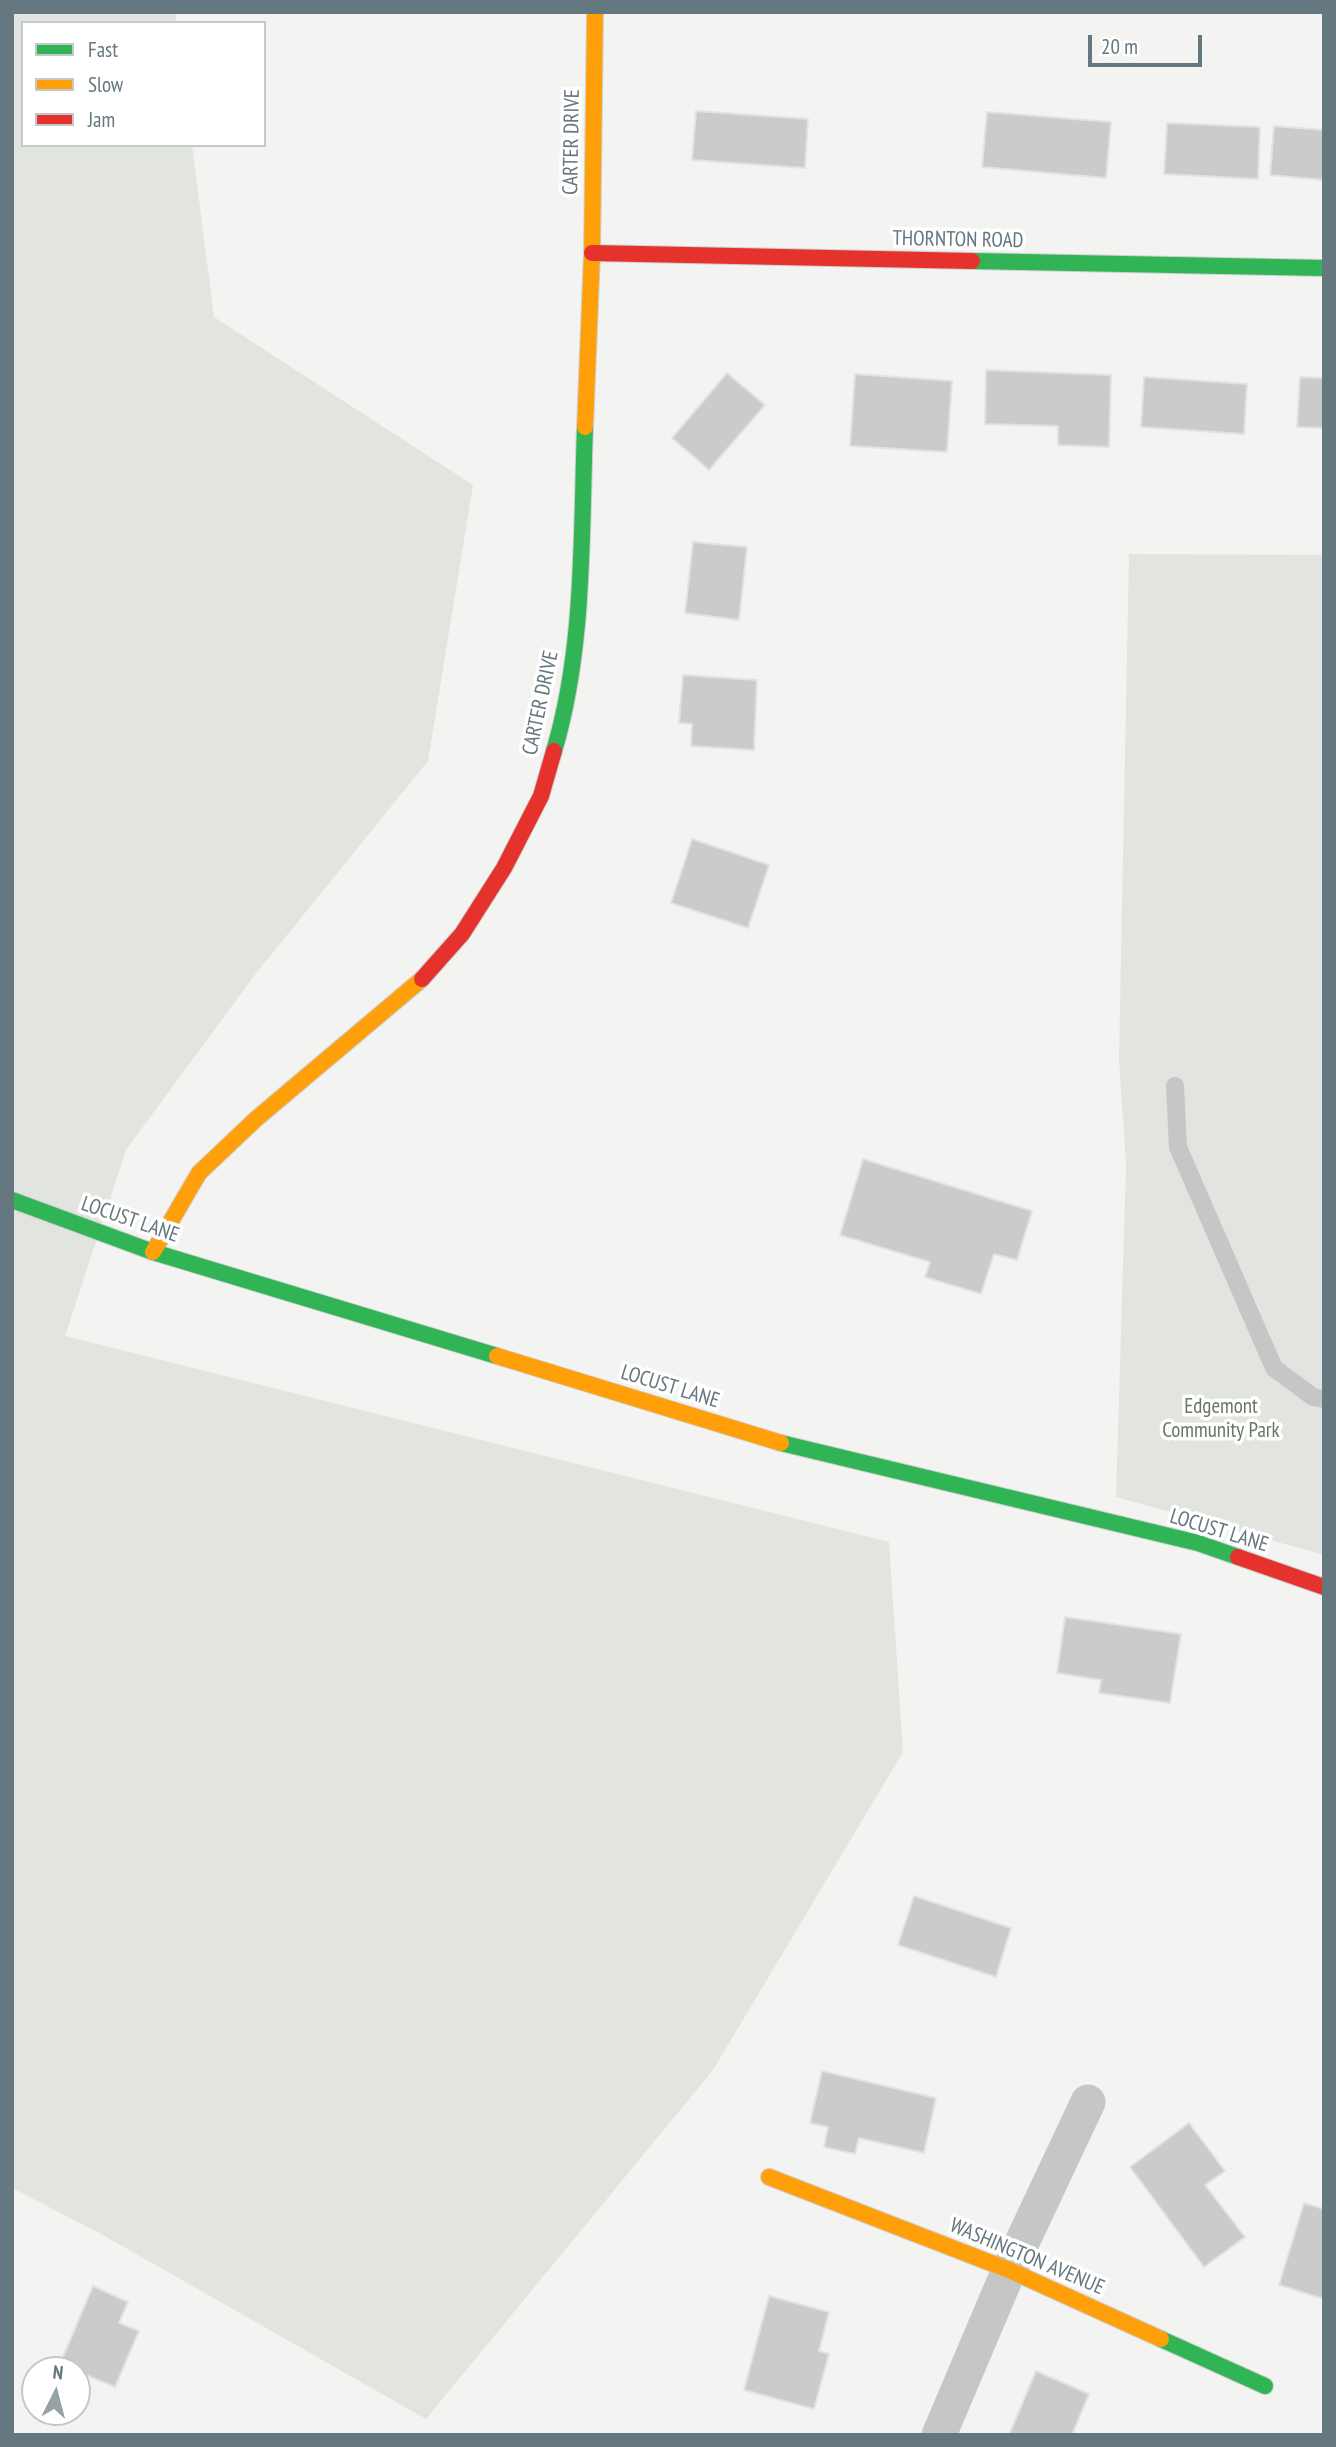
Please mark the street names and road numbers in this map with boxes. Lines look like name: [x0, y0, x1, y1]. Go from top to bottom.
street label: CARTER DRIVE: [558, 89, 586, 195]
street label: THORNTON ROAD: [892, 226, 1024, 254]
street label: CARTER DRIVE: [518, 649, 564, 757]
street label: LOCUST LANE: [78, 1192, 182, 1248]
street label: LOCUST LANE: [618, 1360, 722, 1414]
street label: LOCUST LANE: [1167, 1504, 1271, 1558]
street label: WASHINGTON AVENUE: [946, 2213, 1108, 2301]

